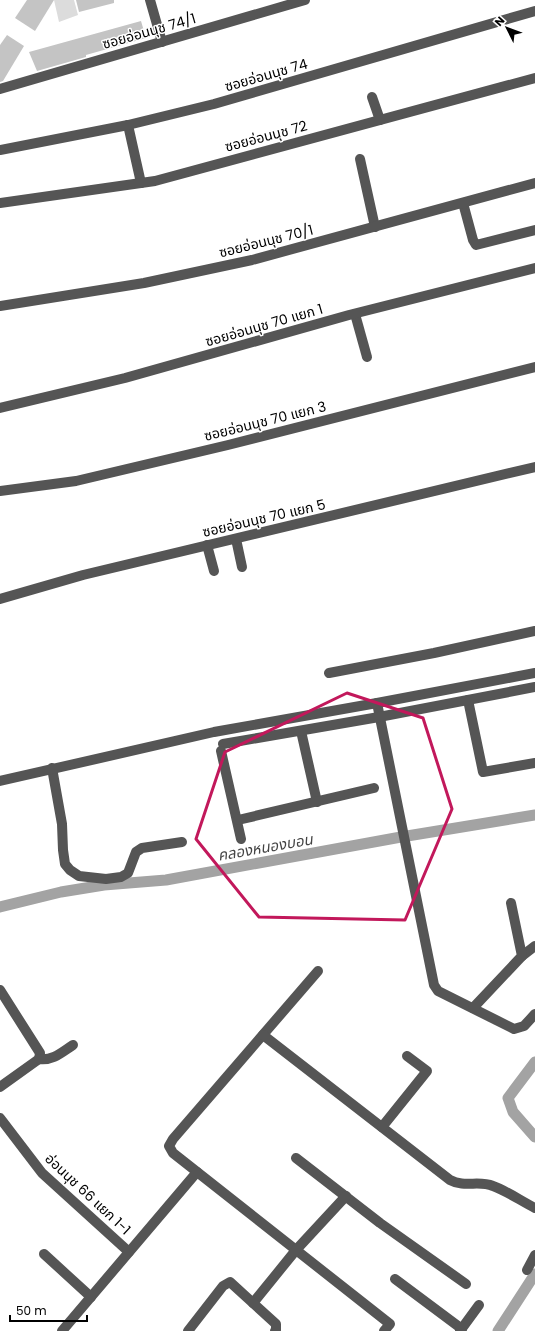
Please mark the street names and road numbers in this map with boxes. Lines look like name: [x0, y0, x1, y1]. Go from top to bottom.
street label: ซอยอ่อนนุช 74/1: [100, 8, 198, 54]
street label: ซอยอ่อนนุช 74: [222, 54, 310, 96]
street label: ซอยอ่อนนุช 72: [223, 115, 309, 157]
street label: ซอยอ่อนนุช 70/1: [217, 220, 315, 262]
street label: ซอยอ่อนนุช 70 แยก 1: [203, 299, 325, 351]
street label: ซอยอ่อนนุช 70 แยก 3: [202, 396, 328, 446]
street label: ซอยอ่อนนุช 70 แยก 5: [200, 494, 328, 542]
street label: อ่อนนุช 66 แยก 1-1: [41, 1149, 135, 1239]

